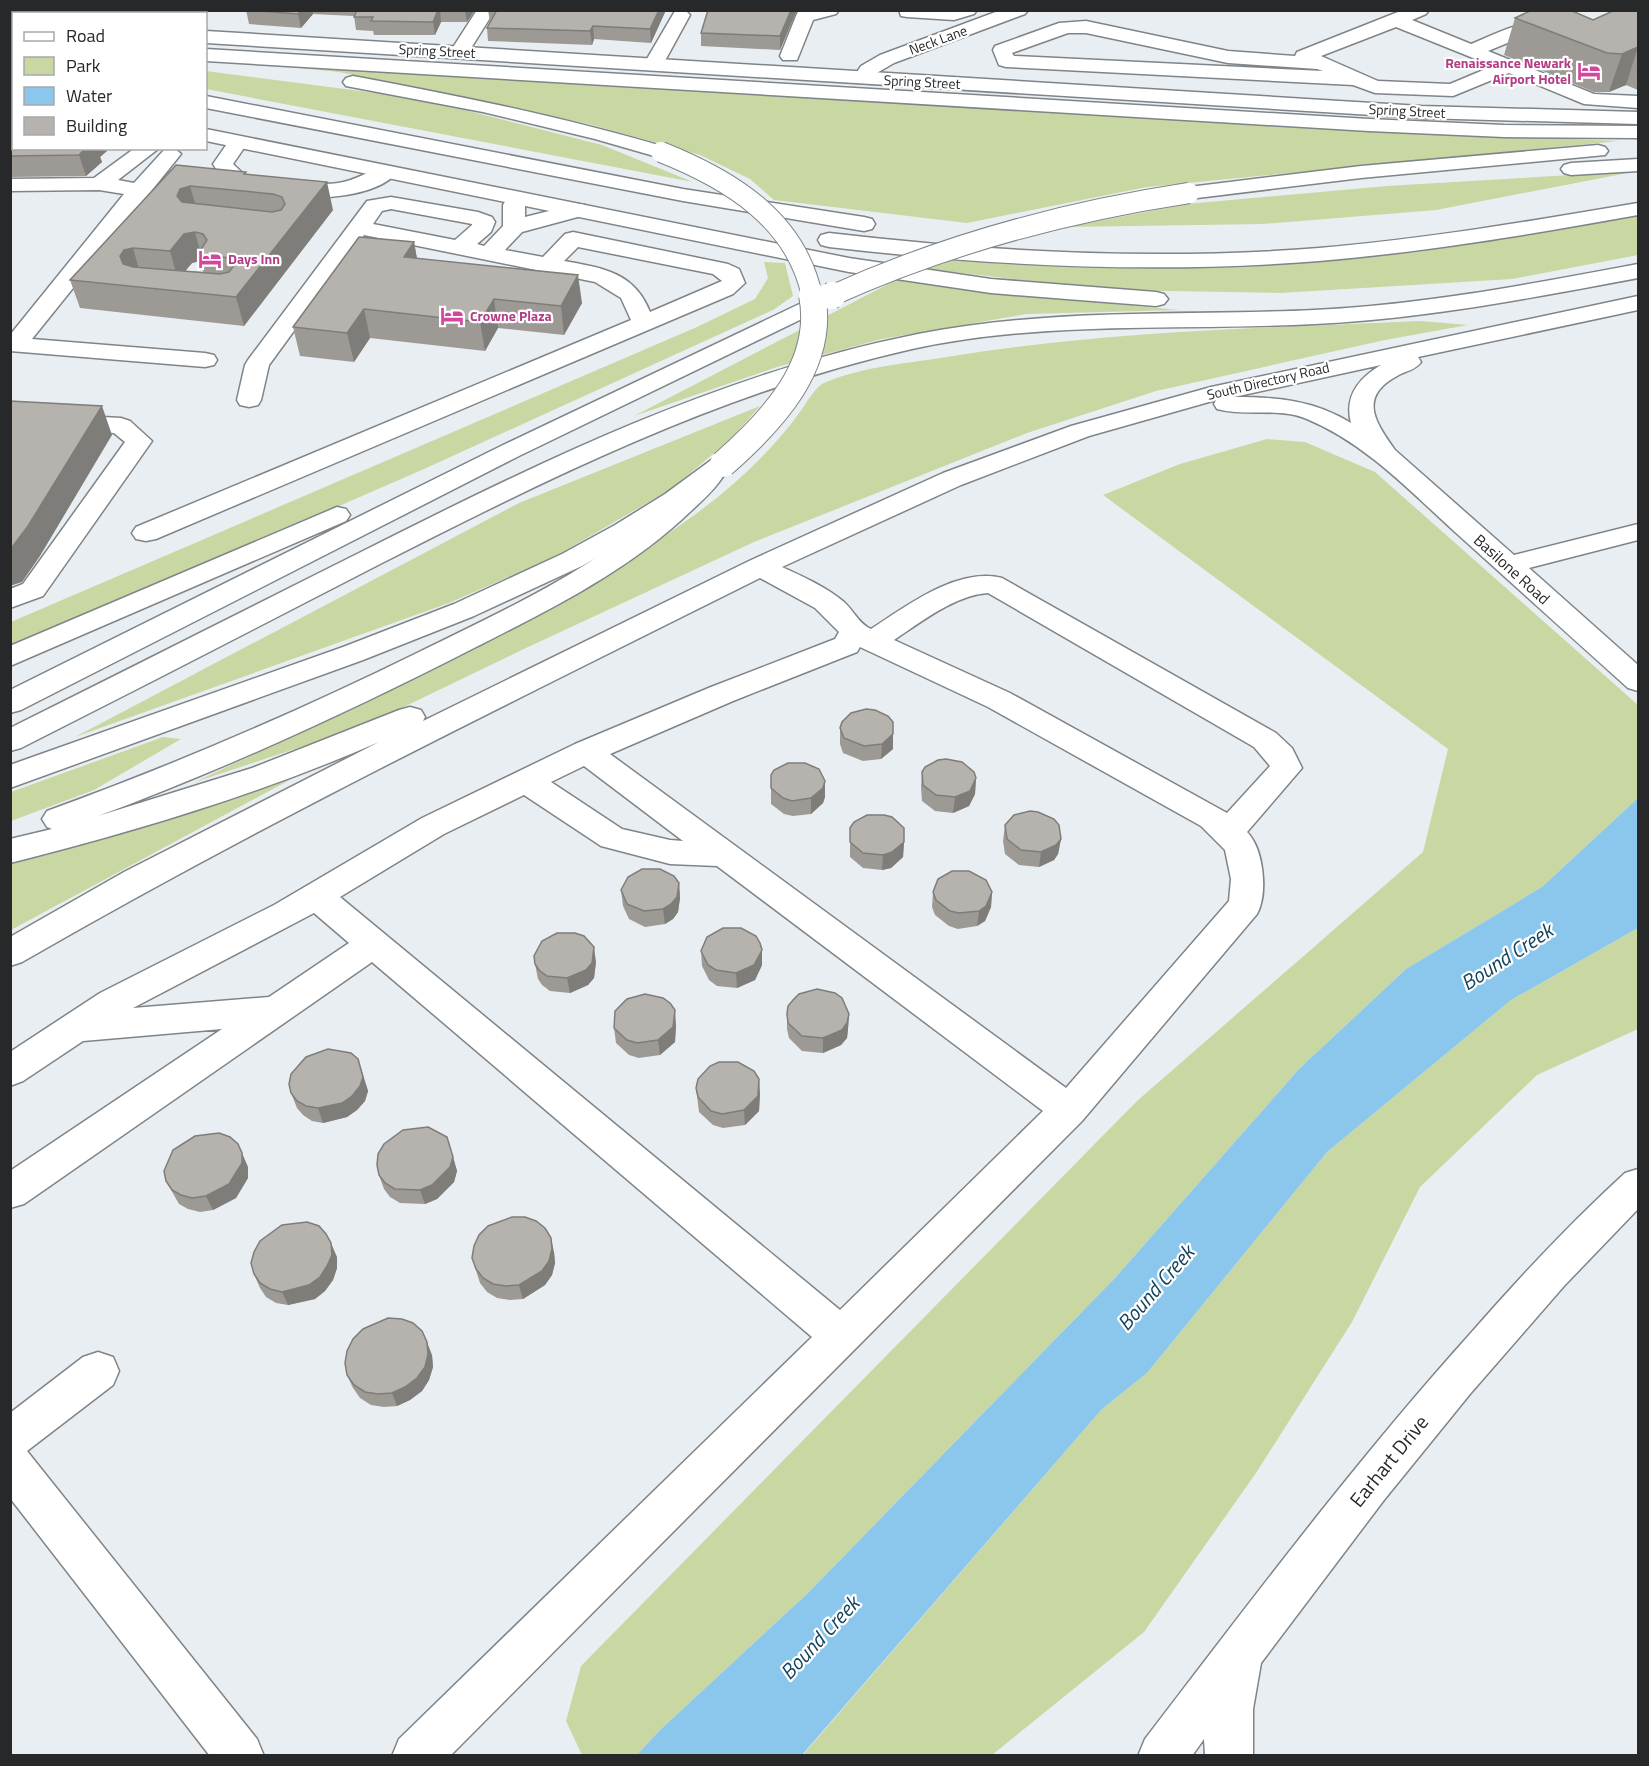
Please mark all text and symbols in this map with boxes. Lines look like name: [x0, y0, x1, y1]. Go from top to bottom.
legend: [12, 12, 207, 150]
street label: Neck Lane: [906, 19, 970, 60]
text: Road: [66, 22, 105, 49]
street label: Spring Street: [398, 38, 476, 63]
text: Park: [66, 52, 101, 79]
place label: Renaissance Newark Airport Hotel: [1445, 52, 1572, 89]
hotel icon: Renaissance Newark Airport Hotel: [1576, 58, 1602, 84]
street label: Spring Street: [883, 69, 961, 94]
text: Water: [66, 82, 112, 109]
street label: Spring Street: [1368, 98, 1446, 123]
text: Building: [66, 112, 127, 139]
hotel icon: Days Inn: [197, 246, 223, 272]
place label: Days Inn: [228, 248, 280, 269]
hotel icon: Crowne Plaza: [439, 303, 465, 329]
place label: Crowne Plaza: [470, 305, 552, 326]
street label: South Directory Road: [1205, 356, 1331, 405]
street label: Basilone Road: [1468, 528, 1556, 610]
water label: Bound Creek: [1454, 913, 1561, 998]
water label: Bound Creek: [1109, 1236, 1203, 1337]
street label: Earhart Drive: [1342, 1408, 1436, 1514]
water label: Bound Creek: [772, 1586, 868, 1686]

